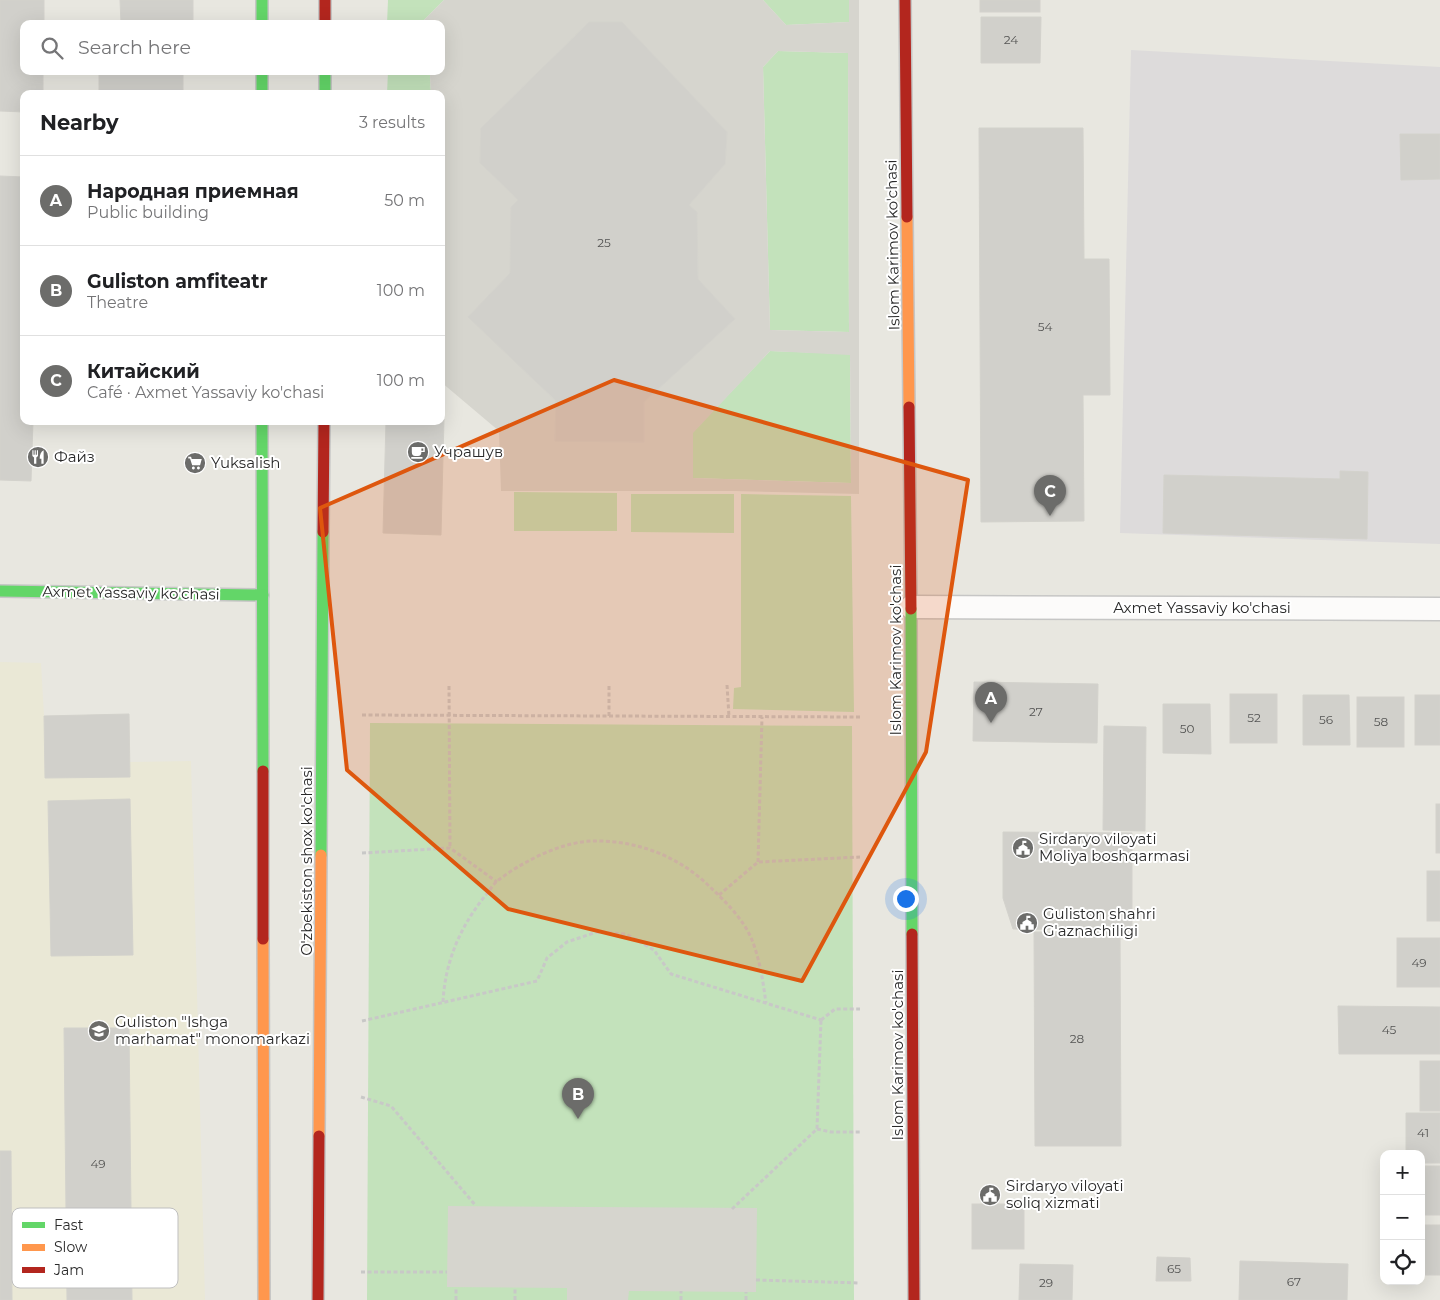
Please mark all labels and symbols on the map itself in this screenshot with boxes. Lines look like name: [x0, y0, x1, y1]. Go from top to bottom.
house number: 24: [1004, 32, 1018, 47]
street label: Islom Karimov ko'chasi: [882, 159, 903, 331]
house number: 25: [597, 235, 611, 250]
house number: 54: [1038, 319, 1052, 334]
cafe icon: Учрашув: [406, 440, 430, 464]
place label: Учрашув: [434, 442, 503, 461]
restaurant icon: Файз: [26, 445, 50, 469]
place label: Файз: [54, 447, 95, 466]
supermarket icon: Yuksalish: [183, 451, 207, 475]
place label: Yuksalish: [211, 453, 281, 472]
pin: C: [1034, 475, 1066, 516]
street label: Islom Karimov ko'chasi: [886, 565, 905, 735]
street label: Axmet Yassaviy ko'chasi: [42, 581, 220, 604]
street label: Axmet Yassaviy ko'chasi: [1113, 598, 1291, 617]
pin: A: [975, 682, 1007, 723]
house number: 27: [1029, 704, 1043, 719]
house number: 52: [1247, 710, 1261, 725]
house number: 56: [1319, 712, 1333, 727]
house number: 58: [1374, 714, 1389, 729]
house number: 50: [1180, 721, 1194, 736]
street label: O'zbekiston shox ko'chasi: [297, 766, 316, 956]
place label: Sirdaryo viloyati Moliya boshqarmasi: [1039, 829, 1189, 865]
public building icon: Sirdaryo viloyati Moliya boshqarmasi: [1011, 836, 1035, 860]
your location: [893, 886, 919, 912]
place label: Guliston shahri G'aznachiligi: [1043, 904, 1156, 940]
public building icon: Guliston shahri G'aznachiligi: [1015, 911, 1039, 935]
house number: 49: [1411, 955, 1427, 970]
street label: Islom Karimov ko'chasi: [888, 970, 907, 1140]
place label: Guliston "Ishga marhamat" monomarkazi: [115, 1012, 310, 1048]
school or university icon: Guliston "Ishga marhamat" monomarkazi: [87, 1019, 111, 1043]
house number: 45: [1382, 1022, 1397, 1037]
house number: 28: [1070, 1031, 1085, 1046]
pin: B: [562, 1078, 594, 1119]
house number: 41: [1417, 1125, 1429, 1140]
house number: 49: [90, 1156, 106, 1171]
place label: Sirdaryo viloyati soliq xizmati: [1006, 1176, 1123, 1212]
public building icon: Sirdaryo viloyati soliq xizmati: [978, 1183, 1002, 1207]
legend: [12, 1208, 178, 1288]
text: Fast: [54, 1216, 84, 1234]
text: Slow: [54, 1238, 88, 1256]
text: Jam: [53, 1261, 84, 1279]
house number: 65: [1167, 1261, 1181, 1276]
house number: 67: [1287, 1274, 1301, 1289]
house number: 29: [1039, 1275, 1053, 1290]

